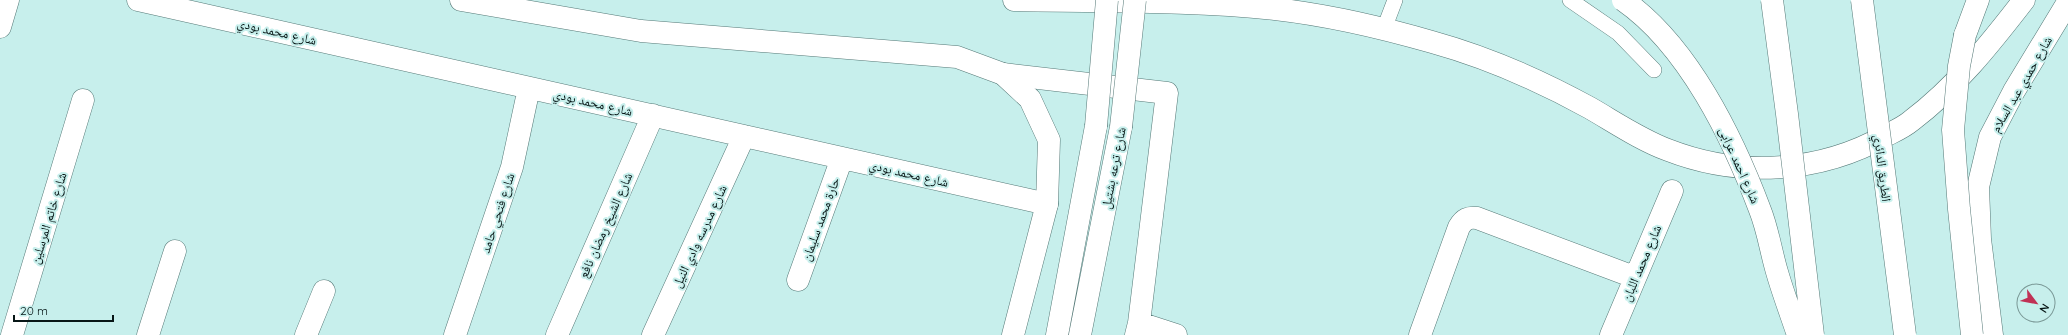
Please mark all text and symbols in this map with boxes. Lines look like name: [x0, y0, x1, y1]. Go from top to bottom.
street label: شارع محمد بودي: [235, 14, 318, 51]
street label: شارع حمدي عبد السلام: [1987, 33, 2058, 137]
street label: شارع محمد بودي: [551, 85, 634, 122]
street label: شارع احمد عرابى: [1714, 124, 1764, 207]
street label: شارع ترعه بشتيل: [1097, 126, 1131, 211]
street label: الطريق الدائري: [1868, 133, 1895, 203]
street label: شارع محمد بودي: [867, 156, 950, 193]
street label: شارع خاتم المرسلين: [26, 170, 71, 266]
street label: شارع الشيخ رمضان نافع: [575, 170, 637, 281]
street label: شارع فتحي حامد: [477, 171, 521, 256]
street label: حارة محمد سليمان: [797, 175, 843, 263]
street label: شارع مدرسه وادي النيل: [668, 182, 733, 291]
street label: شارع محمد اللبان: [1618, 222, 1666, 304]
north arrow: [2016, 283, 2056, 323]
scale bar: [14, 297, 113, 323]
text: N: [2036, 301, 2053, 315]
text: 20 m: [20, 303, 48, 318]

